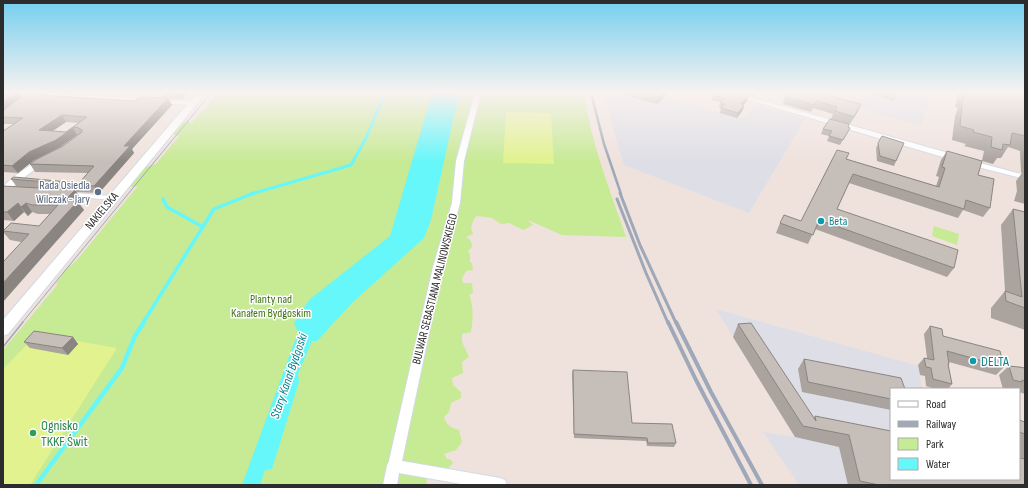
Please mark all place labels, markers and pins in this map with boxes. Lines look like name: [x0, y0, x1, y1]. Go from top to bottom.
place label: Rada Osiedla Wilczak - Jary: [36, 178, 90, 207]
marker: Rada Osiedla Wilczak - Jary: [93, 187, 103, 197]
place label: Beta: [829, 214, 848, 229]
marker: Beta: [816, 216, 826, 226]
place label: DELTA: [981, 353, 1010, 370]
marker: DELTA: [968, 356, 978, 366]
place label: Ognisko TKKF Świt: [41, 417, 88, 450]
marker: Ognisko TKKF Świt: [28, 428, 38, 438]

